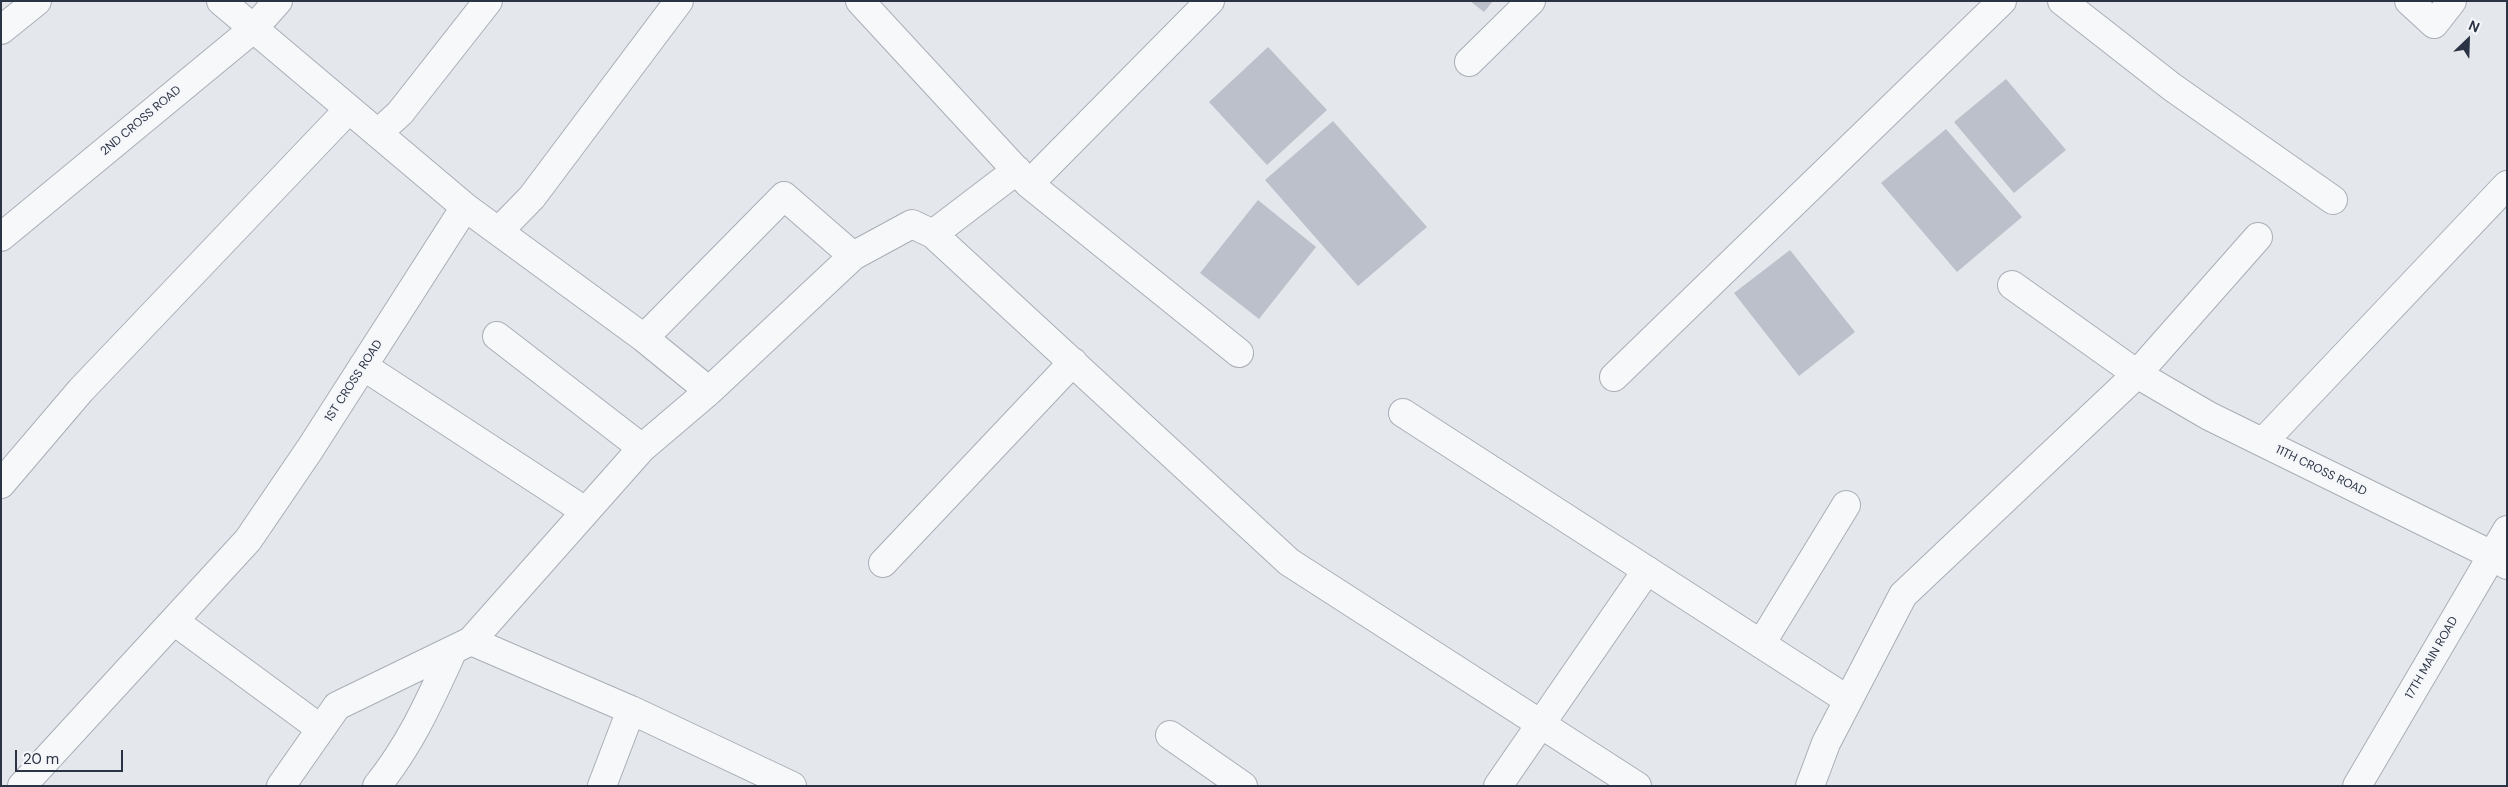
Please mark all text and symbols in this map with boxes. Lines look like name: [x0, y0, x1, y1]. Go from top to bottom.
north arrow: [2443, 15, 2493, 65]
text: N: [2466, 16, 2482, 37]
street label: 2ND CROSS ROAD: [98, 83, 184, 159]
street label: 1ST CROSS ROAD: [322, 337, 386, 425]
street label: 11TH CROSS ROAD: [2273, 443, 2369, 499]
street label: 17TH MAIN ROAD: [2403, 614, 2461, 702]
scale bar: [18, 740, 125, 772]
text: 20 m: [23, 749, 59, 769]

